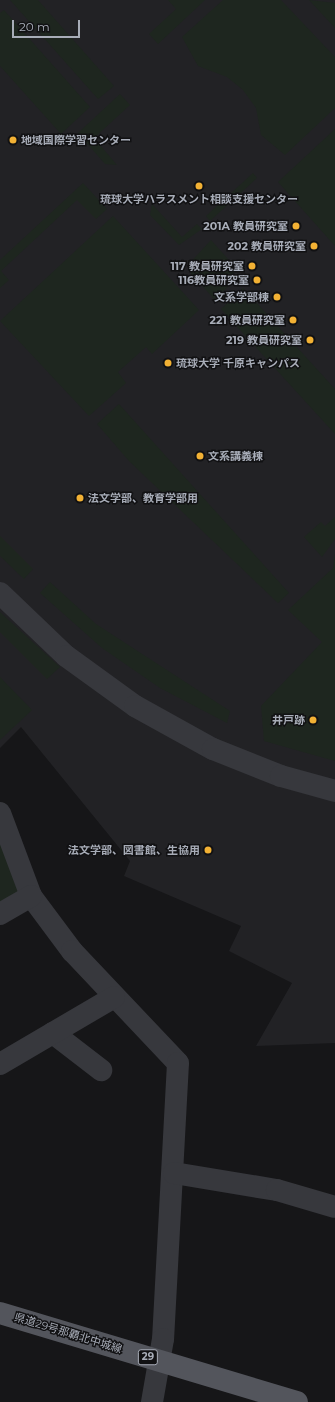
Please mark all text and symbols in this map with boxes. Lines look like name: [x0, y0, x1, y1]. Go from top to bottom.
scale bar: [14, 12, 82, 38]
text: 20 m: [19, 19, 50, 34]
place label: 地域国際学習センター: [21, 133, 131, 147]
marker: 地域国際学習センター: [8, 135, 18, 145]
marker: 琉球大学ハラスメント相談支援センター: [194, 181, 204, 191]
place label: 琉球大学ハラスメント相談支援センター: [100, 192, 298, 206]
place label: 201A 教員研究室: [203, 219, 288, 233]
marker: 201A 教員研究室: [291, 221, 301, 231]
place label: 202 教員研究室: [227, 239, 306, 253]
marker: 202 教員研究室: [309, 241, 319, 251]
place label: 117 教員研究室: [170, 259, 244, 273]
marker: 117 教員研究室: [247, 261, 257, 271]
place label: 116教員研究室: [178, 273, 249, 287]
marker: 116教員研究室: [252, 275, 262, 285]
place label: 文系学部棟: [214, 290, 269, 304]
marker: 文系学部棟: [272, 292, 282, 302]
place label: 221 教員研究室: [210, 313, 285, 327]
marker: 221 教員研究室: [288, 315, 298, 325]
place label: 219 教員研究室: [226, 333, 302, 347]
marker: 219 教員研究室: [305, 335, 315, 345]
place label: 琉球大学 千原キャンパス: [176, 356, 300, 370]
marker: 琉球大学 千原キャンパス: [163, 358, 173, 368]
place label: 文系講義棟: [208, 449, 263, 463]
marker: 文系講義棟: [195, 451, 205, 461]
place label: 法文学部、教育学部用: [88, 491, 198, 505]
marker: 法文学部、教育学部用: [75, 493, 85, 503]
place label: 井戸跡: [272, 713, 305, 727]
marker: 井戸跡: [308, 715, 318, 725]
place label: 法文学部、図書館、生協用: [68, 843, 200, 857]
marker: 法文学部、図書館、生協用: [203, 845, 213, 855]
street label: 県道29号那覇北中城線: [13, 1310, 123, 1356]
road number: 29: [137, 1349, 159, 1365]

